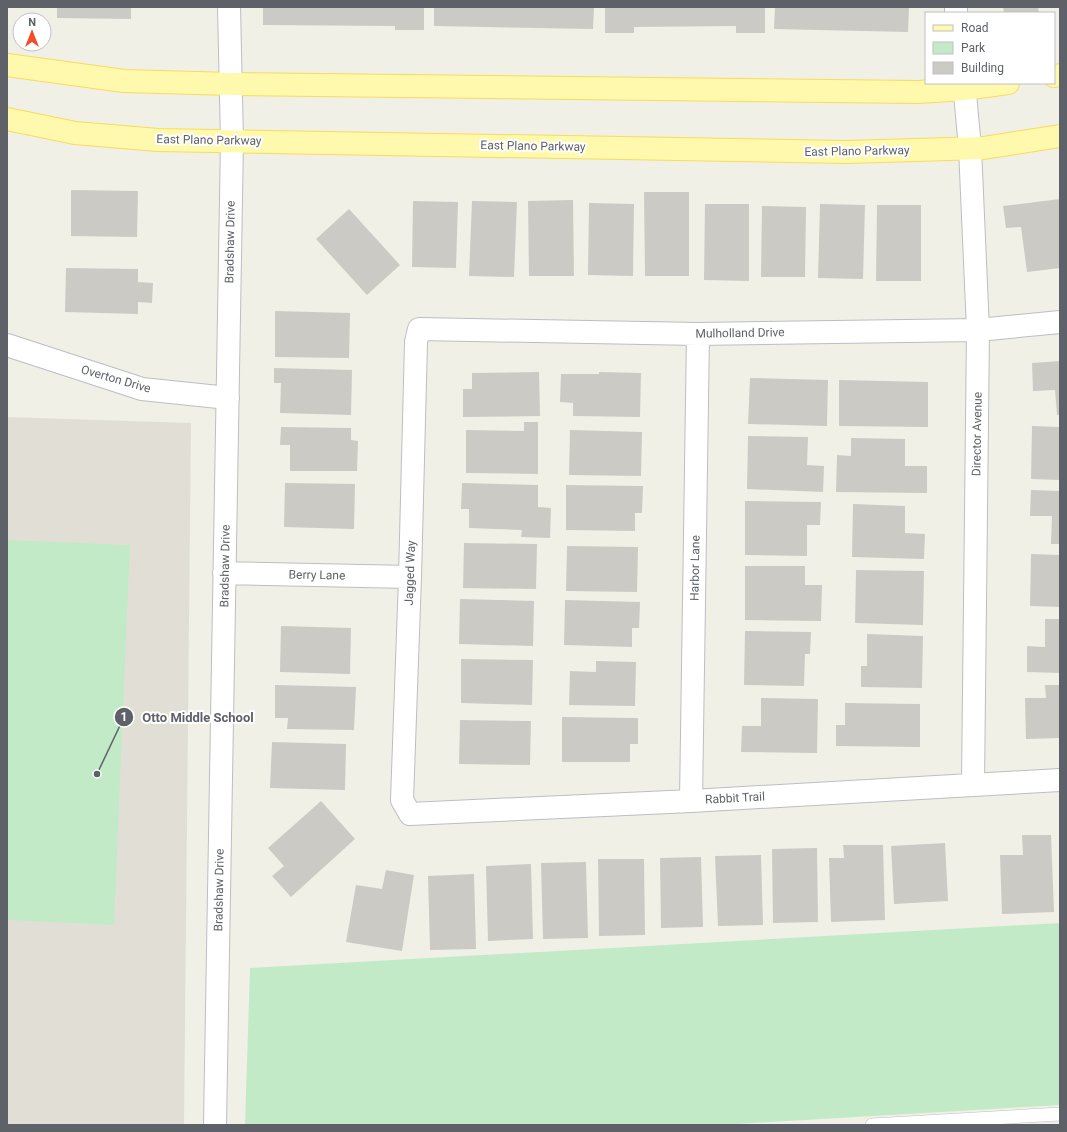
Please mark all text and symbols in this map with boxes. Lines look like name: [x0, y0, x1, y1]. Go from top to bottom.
north arrow: [12, 12, 52, 52]
legend: [925, 12, 1055, 84]
text: N: [28, 16, 36, 29]
text: Road: [961, 21, 989, 35]
text: Park: [961, 41, 986, 55]
text: Building: [961, 61, 1004, 75]
street label: East Plano Parkway: [156, 132, 262, 148]
street label: East Plano Parkway: [480, 138, 586, 154]
street label: East Plano Parkway: [804, 143, 910, 159]
street label: Bradshaw Drive: [222, 200, 238, 284]
street label: Mulholland Drive: [695, 325, 785, 341]
street label: Overton Drive: [79, 362, 153, 396]
street label: Director Avenue: [969, 392, 985, 476]
street label: Bradshaw Drive: [217, 524, 233, 608]
street label: Harbor Lane: [687, 535, 703, 601]
street label: Jagged Way: [402, 540, 418, 606]
street label: Berry Lane: [289, 568, 345, 582]
callout: Otto Middle School: [114, 705, 261, 730]
text: 1: [121, 710, 127, 724]
text: Otto Middle School: [142, 710, 254, 725]
street label: Rabbit Trail: [705, 789, 765, 807]
street label: Bradshaw Drive: [211, 848, 227, 932]

